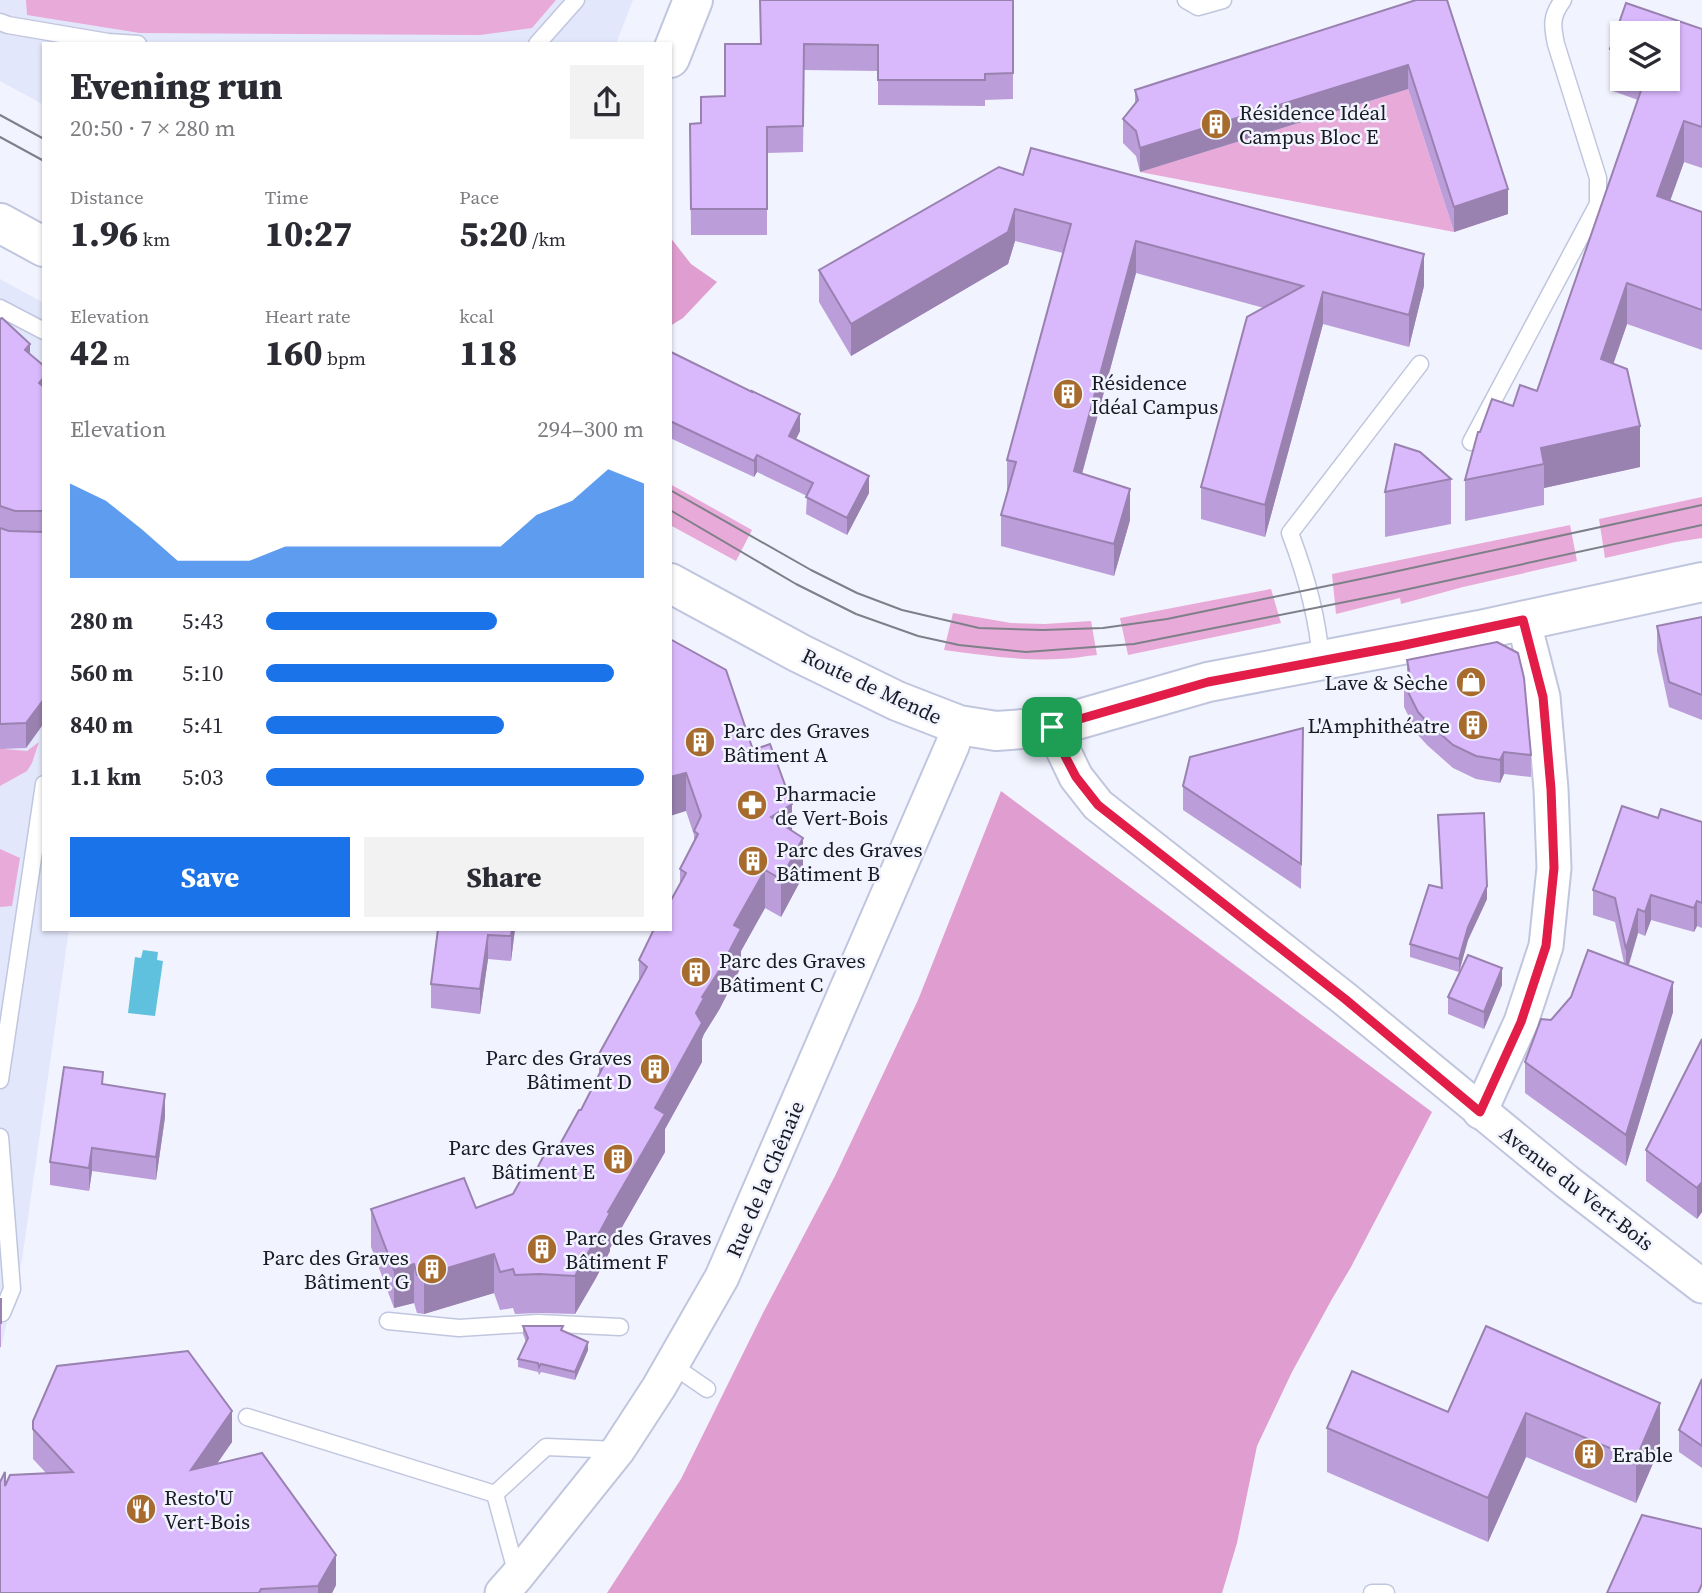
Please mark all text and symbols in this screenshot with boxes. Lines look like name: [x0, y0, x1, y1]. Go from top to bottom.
map controls: [1610, 21, 1680, 91]
button: layers: [1610, 21, 1680, 91]
text: Evening run: [70, 60, 283, 112]
button: share: [570, 65, 644, 139]
place label: Résidence Idéal Campus Bloc E: [1239, 98, 1386, 151]
building icon: Résidence Idéal Campus Bloc E: [1199, 107, 1233, 141]
text: 20:50 · 7 × 280 m: [70, 112, 236, 144]
text: Distance: [70, 184, 144, 210]
text: Time: [265, 184, 309, 210]
text: Pace: [459, 184, 499, 210]
text: 1.96: [70, 210, 138, 258]
text: 10:27: [265, 210, 352, 258]
text: 5:20: [459, 210, 528, 258]
text: km: [138, 226, 170, 252]
text: /km: [528, 226, 566, 252]
text: Elevation: [70, 303, 149, 329]
text: Heart rate: [265, 303, 351, 329]
text: kcal: [459, 303, 494, 329]
text: 42: [70, 329, 109, 377]
text: 160: [265, 329, 323, 377]
text: 118: [459, 329, 517, 377]
text: m: [109, 345, 130, 371]
text: bpm: [323, 345, 366, 371]
place label: Résidence Idéal Campus: [1091, 368, 1218, 421]
building icon: Résidence Idéal Campus: [1051, 377, 1085, 411]
text: Elevation: [70, 413, 166, 445]
text: 294–300 m: [537, 413, 644, 445]
text: 280 m: [70, 605, 133, 637]
text: 5:43: [182, 605, 223, 637]
street label: Route de Mende: [797, 641, 947, 731]
text: 560 m: [70, 657, 133, 689]
text: 5:10: [182, 657, 223, 689]
shop icon: Lave & Sèche: [1454, 665, 1488, 699]
place label: Lave & Sèche: [1325, 668, 1448, 697]
pin: [1022, 697, 1082, 757]
icon: arrive: [1033, 708, 1071, 746]
building icon: L'Amphithéatre: [1456, 708, 1490, 742]
text: 840 m: [70, 709, 133, 741]
text: 5:41: [182, 709, 223, 741]
place label: L'Amphithéatre: [1307, 711, 1450, 740]
place label: Parc des Graves Bâtiment A: [723, 716, 870, 769]
building icon: Parc des Graves Bâtiment A: [683, 725, 717, 759]
text: 1.1 km: [70, 761, 141, 793]
text: 5:03: [182, 761, 223, 793]
place label: Pharmacie de Vert-Bois: [775, 779, 888, 832]
pharmacy icon: Pharmacie de Vert-Bois: [735, 788, 769, 822]
place label: Parc des Graves Bâtiment B: [776, 835, 923, 888]
button: Save: [70, 837, 350, 917]
button: Share: [364, 837, 644, 917]
building icon: Parc des Graves Bâtiment B: [736, 844, 770, 878]
place label: Parc des Graves Bâtiment C: [719, 946, 866, 999]
building icon: Parc des Graves Bâtiment C: [679, 955, 713, 989]
place label: Parc des Graves Bâtiment D: [485, 1043, 632, 1096]
building icon: Parc des Graves Bâtiment D: [638, 1052, 672, 1086]
street label: Rue de la Chênaie: [719, 1096, 811, 1262]
street label: Avenue du Vert-Bois: [1494, 1119, 1660, 1257]
place label: Parc des Graves Bâtiment E: [448, 1133, 595, 1186]
building icon: Parc des Graves Bâtiment E: [601, 1142, 635, 1176]
place label: Parc des Graves Bâtiment F: [565, 1223, 712, 1276]
building icon: Parc des Graves Bâtiment F: [525, 1232, 559, 1266]
place label: Parc des Graves Bâtiment G: [262, 1243, 409, 1296]
building icon: Parc des Graves Bâtiment G: [415, 1252, 449, 1286]
building icon: Erable: [1572, 1437, 1606, 1471]
place label: Erable: [1612, 1440, 1673, 1469]
place label: Resto'U Vert-Bois: [164, 1483, 250, 1536]
restaurant icon: Resto'U Vert-Bois: [124, 1492, 158, 1526]

